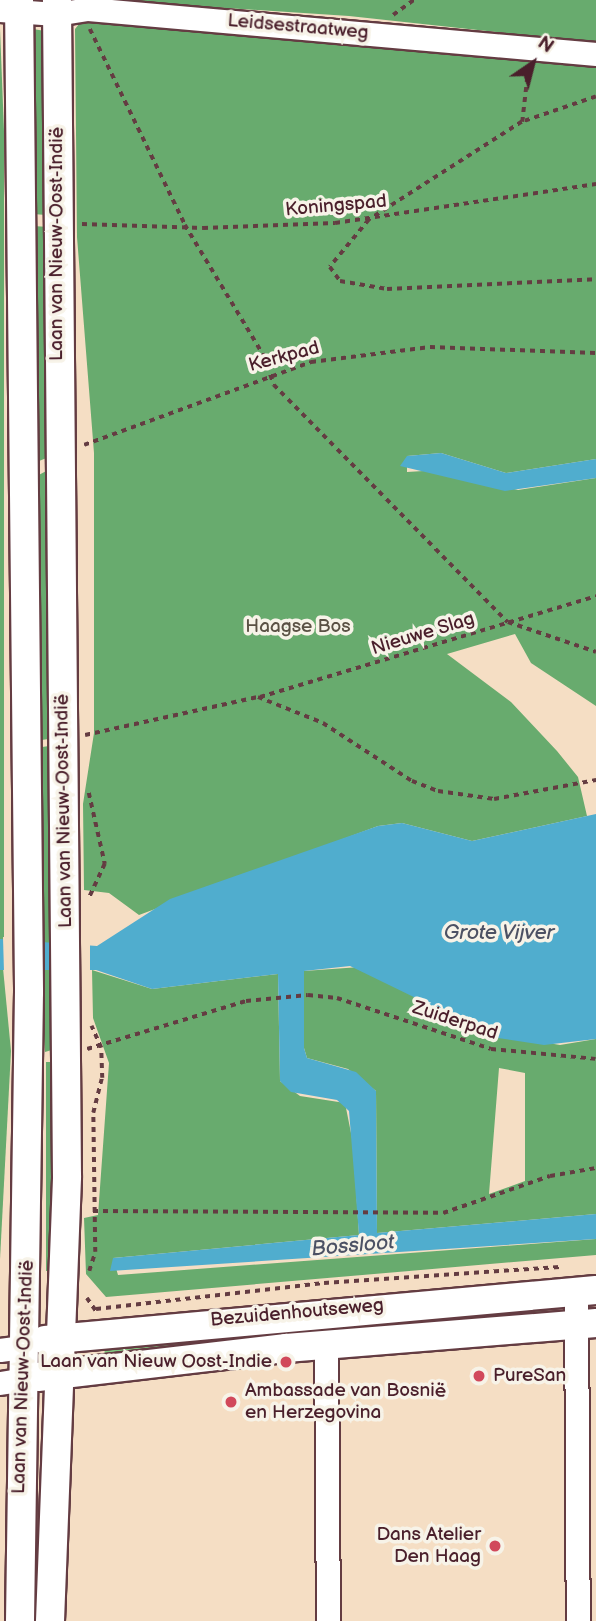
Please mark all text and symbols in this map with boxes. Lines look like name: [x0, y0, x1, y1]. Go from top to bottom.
street label: Leidsestraatweg: [227, 9, 369, 45]
north arrow: [498, 28, 568, 98]
text: N: [533, 32, 558, 59]
street label: Laan van Nieuw-Oost-Indië: [46, 127, 68, 361]
street label: Koningspad: [284, 190, 388, 222]
street label: Kerkpad: [246, 337, 322, 377]
street label: Nieuwe Slag: [369, 607, 477, 661]
park label: Haagse Bos: [245, 616, 351, 638]
street label: Laan van Nieuw-Oost-Indië: [51, 694, 77, 928]
water label: Grote Vijver: [443, 920, 555, 946]
street label: Zuiderpad: [410, 997, 500, 1045]
water label: Bossloot: [310, 1230, 396, 1262]
street label: Laan van Nieuw-Oost-Indië: [8, 1260, 38, 1494]
street label: Bezuidenhoutseweg: [209, 1294, 385, 1332]
place label: Laan van Nieuw Oost-Indie: [40, 1351, 272, 1373]
marker: Laan van Nieuw Oost-Indie: [278, 1354, 294, 1370]
place label: PureSan: [493, 1365, 566, 1387]
marker: PureSan: [471, 1368, 487, 1384]
place label: Ambassade van Bosnië en Herzegovina: [245, 1380, 446, 1424]
marker: Ambassade van Bosnië en Herzegovina: [223, 1394, 239, 1410]
place label: Dans Atelier Den Haag: [376, 1524, 481, 1568]
marker: Dans Atelier Den Haag: [487, 1538, 503, 1554]

